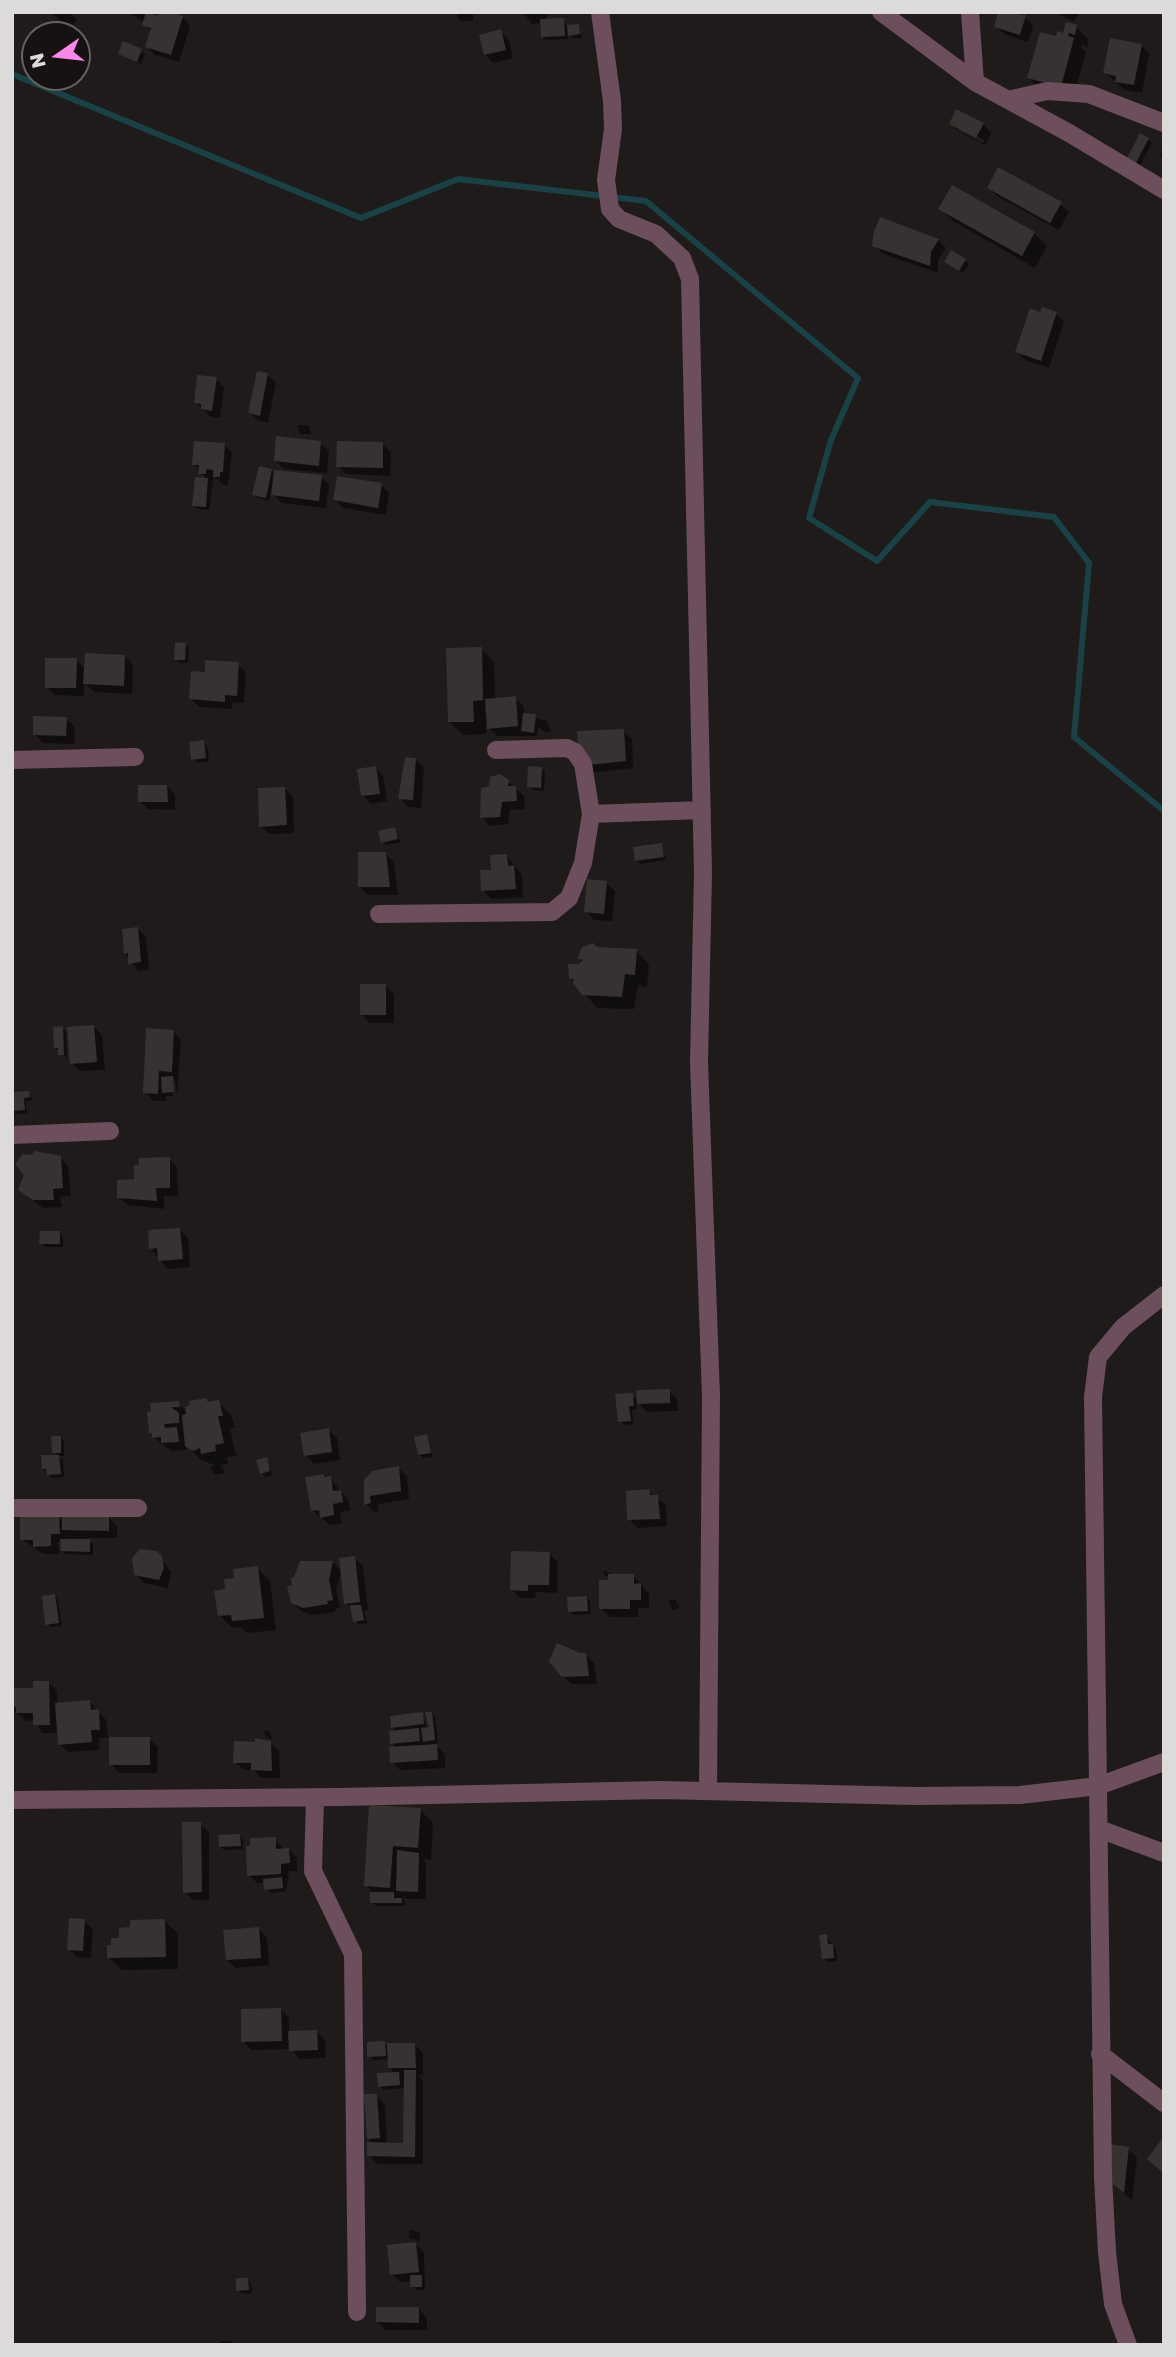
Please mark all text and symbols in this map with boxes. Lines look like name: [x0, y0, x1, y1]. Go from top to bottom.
north arrow: [21, 21, 91, 91]
text: N: [24, 51, 50, 71]

